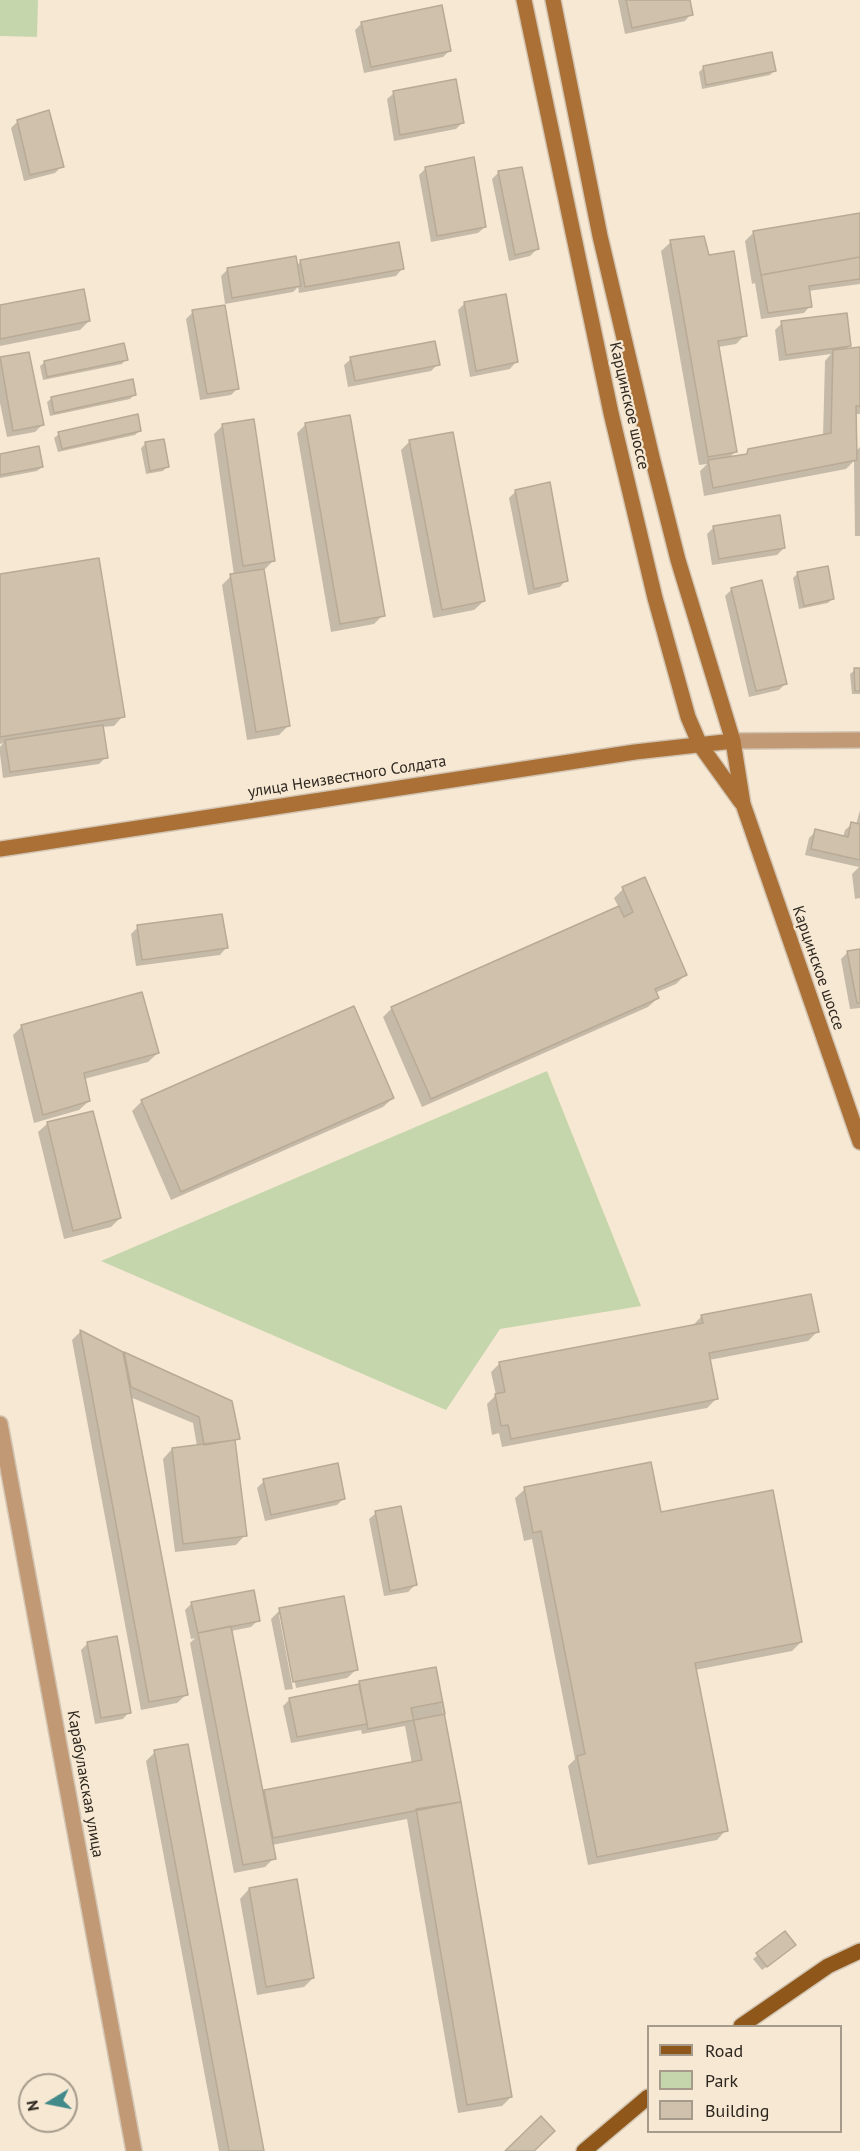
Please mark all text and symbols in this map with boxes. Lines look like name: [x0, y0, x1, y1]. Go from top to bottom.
street label: Карцинское шоссе: [605, 340, 653, 472]
street label: улица Неизвестного Солдата: [246, 752, 448, 802]
street label: Карцинское шоссе: [788, 903, 848, 1033]
street label: Карабулакская улица: [63, 1709, 107, 1859]
legend: [647, 2025, 842, 2133]
text: Road: [705, 2039, 743, 2062]
text: Park: [705, 2069, 738, 2092]
north arrow: [18, 2073, 78, 2133]
text: N: [21, 2099, 43, 2113]
text: Building: [705, 2099, 769, 2122]

